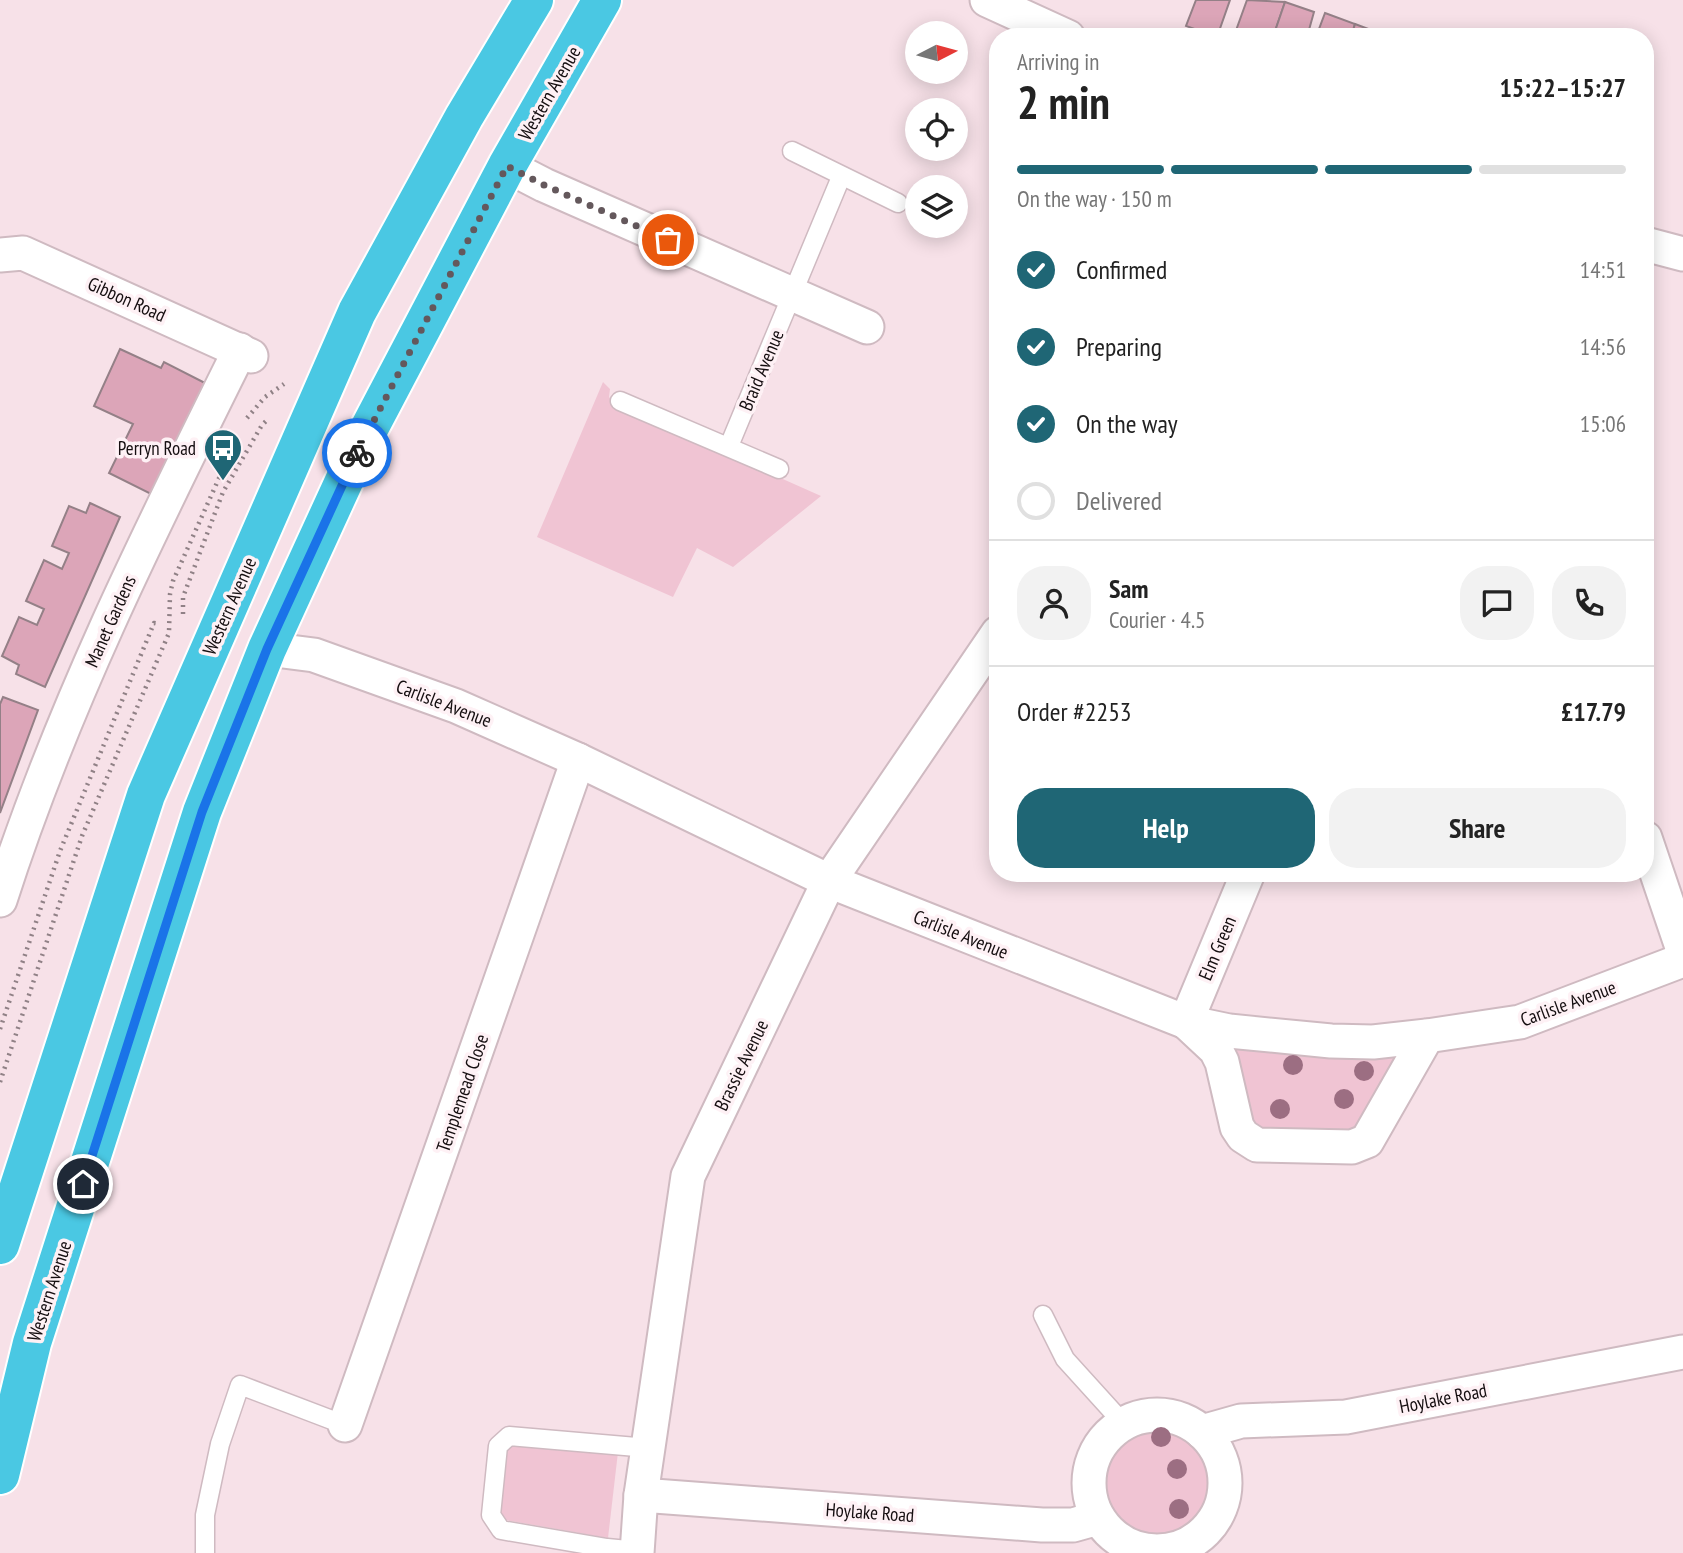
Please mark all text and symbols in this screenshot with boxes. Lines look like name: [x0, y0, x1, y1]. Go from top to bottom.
north arrow: [905, 21, 968, 84]
map controls: [905, 21, 968, 238]
street label: Western Avenue: [513, 42, 586, 144]
text: Arriving in: [1017, 47, 1099, 76]
text: 15:22–15:27: [1499, 71, 1626, 104]
text: 2 min: [1017, 72, 1110, 132]
button: locate: [905, 98, 968, 161]
button: layers: [905, 175, 968, 238]
text: On the way · 150 m: [1017, 184, 1172, 213]
pin: [638, 210, 698, 270]
icon: bag: [649, 221, 687, 259]
icon: check: [1017, 251, 1055, 289]
text: Confirmed: [1076, 253, 1167, 286]
text: 14:51: [1580, 255, 1626, 284]
street label: Gibbon Road: [84, 271, 170, 327]
street label: Braid Avenue: [733, 326, 789, 414]
icon: check: [1017, 328, 1055, 366]
text: Preparing: [1076, 330, 1162, 363]
text: 14:56: [1580, 332, 1626, 361]
icon: check: [1017, 405, 1055, 443]
text: On the way: [1076, 407, 1178, 440]
text: 15:06: [1580, 409, 1626, 438]
courier: [322, 418, 392, 488]
bus stop icon: Perryn Road: [202, 427, 244, 482]
icon: bike: [338, 434, 376, 472]
place label: Perryn Road: [118, 436, 196, 460]
text: Delivered: [1076, 484, 1162, 517]
street label: Western Avenue: [197, 553, 261, 659]
button: person: [1017, 566, 1091, 640]
button: chat: [1460, 566, 1534, 640]
button: phone: [1552, 566, 1626, 640]
street label: Manet Gardens: [79, 571, 141, 671]
text: Sam: [1109, 572, 1148, 605]
text: Courier · 4.5: [1109, 605, 1205, 634]
street label: Carlisle Avenue: [393, 674, 495, 732]
text: Order #2253: [1017, 695, 1132, 728]
text: £17.79: [1561, 695, 1626, 728]
button: Help: [1017, 788, 1315, 868]
button: Share: [1329, 788, 1626, 868]
street label: Carlisle Avenue: [910, 904, 1012, 964]
street label: Elm Green: [1193, 912, 1241, 984]
street label: Carlisle Avenue: [1517, 975, 1619, 1031]
street label: Brassie Avenue: [709, 1016, 773, 1114]
street label: Templemead Close: [431, 1031, 493, 1155]
pin: [53, 1154, 113, 1214]
icon: home: [64, 1165, 102, 1203]
street label: Western Avenue: [21, 1238, 77, 1344]
street label: Hoylake Road: [1397, 1378, 1489, 1418]
street label: Hoylake Road: [825, 1497, 915, 1527]

